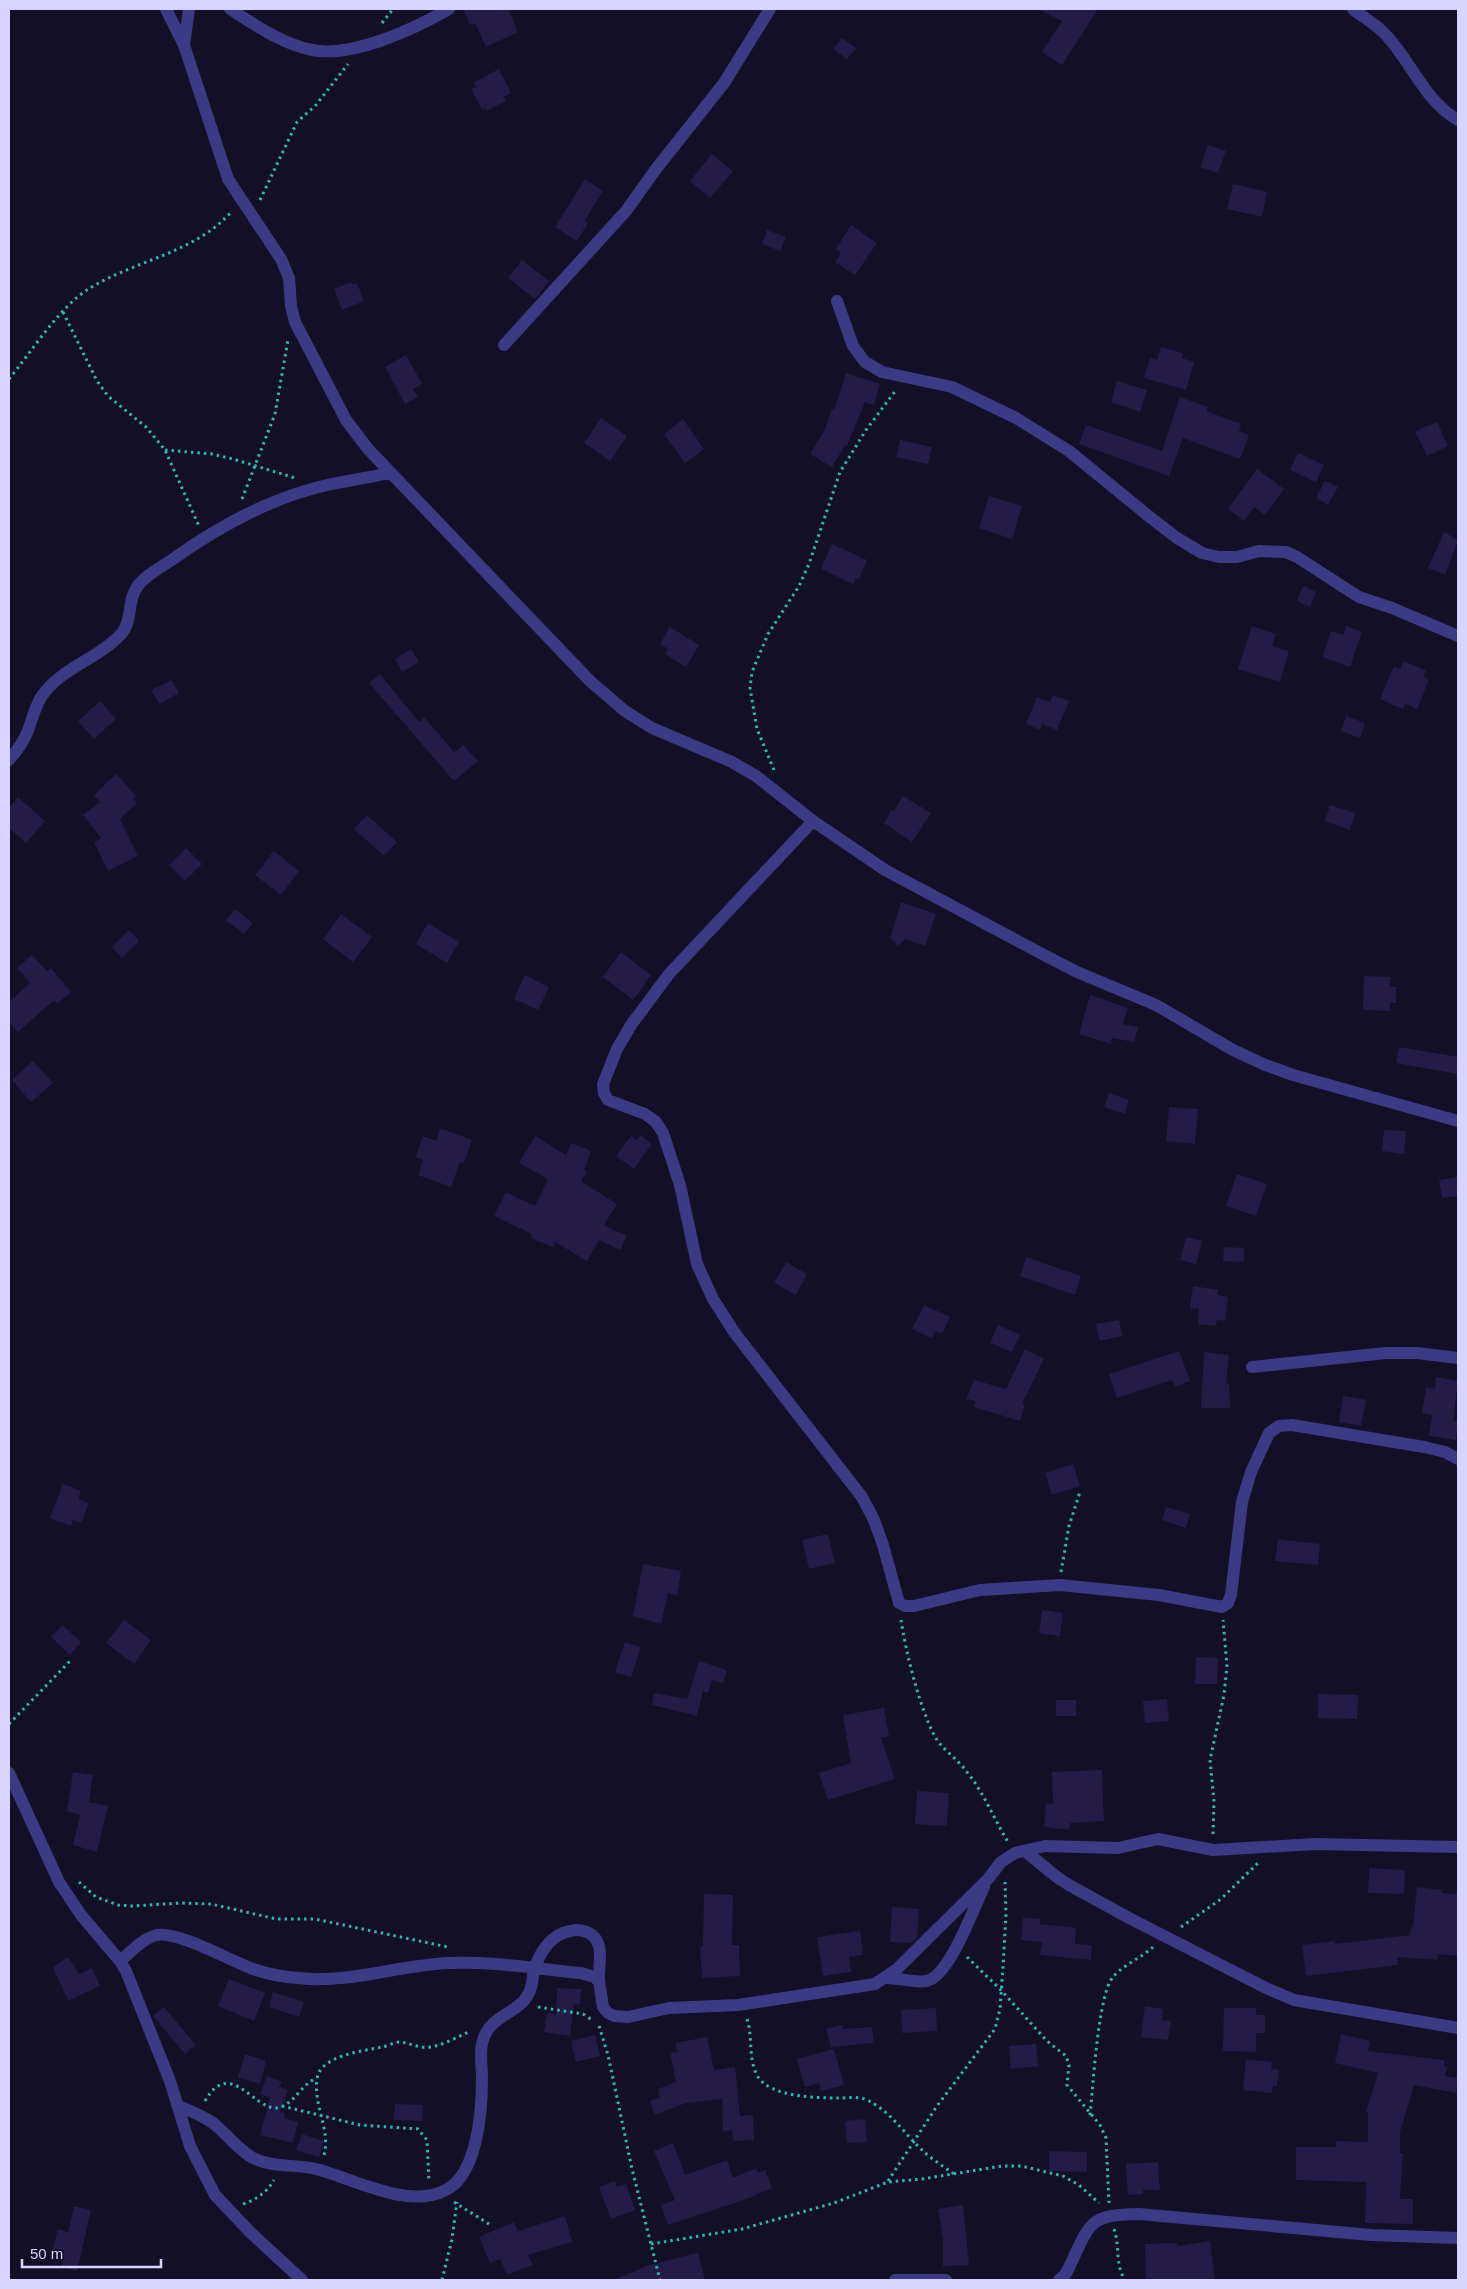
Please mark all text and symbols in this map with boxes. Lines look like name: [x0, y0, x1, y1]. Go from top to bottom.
scale bar: [22, 2236, 161, 2268]
text: 50 m: [30, 2245, 63, 2262]

